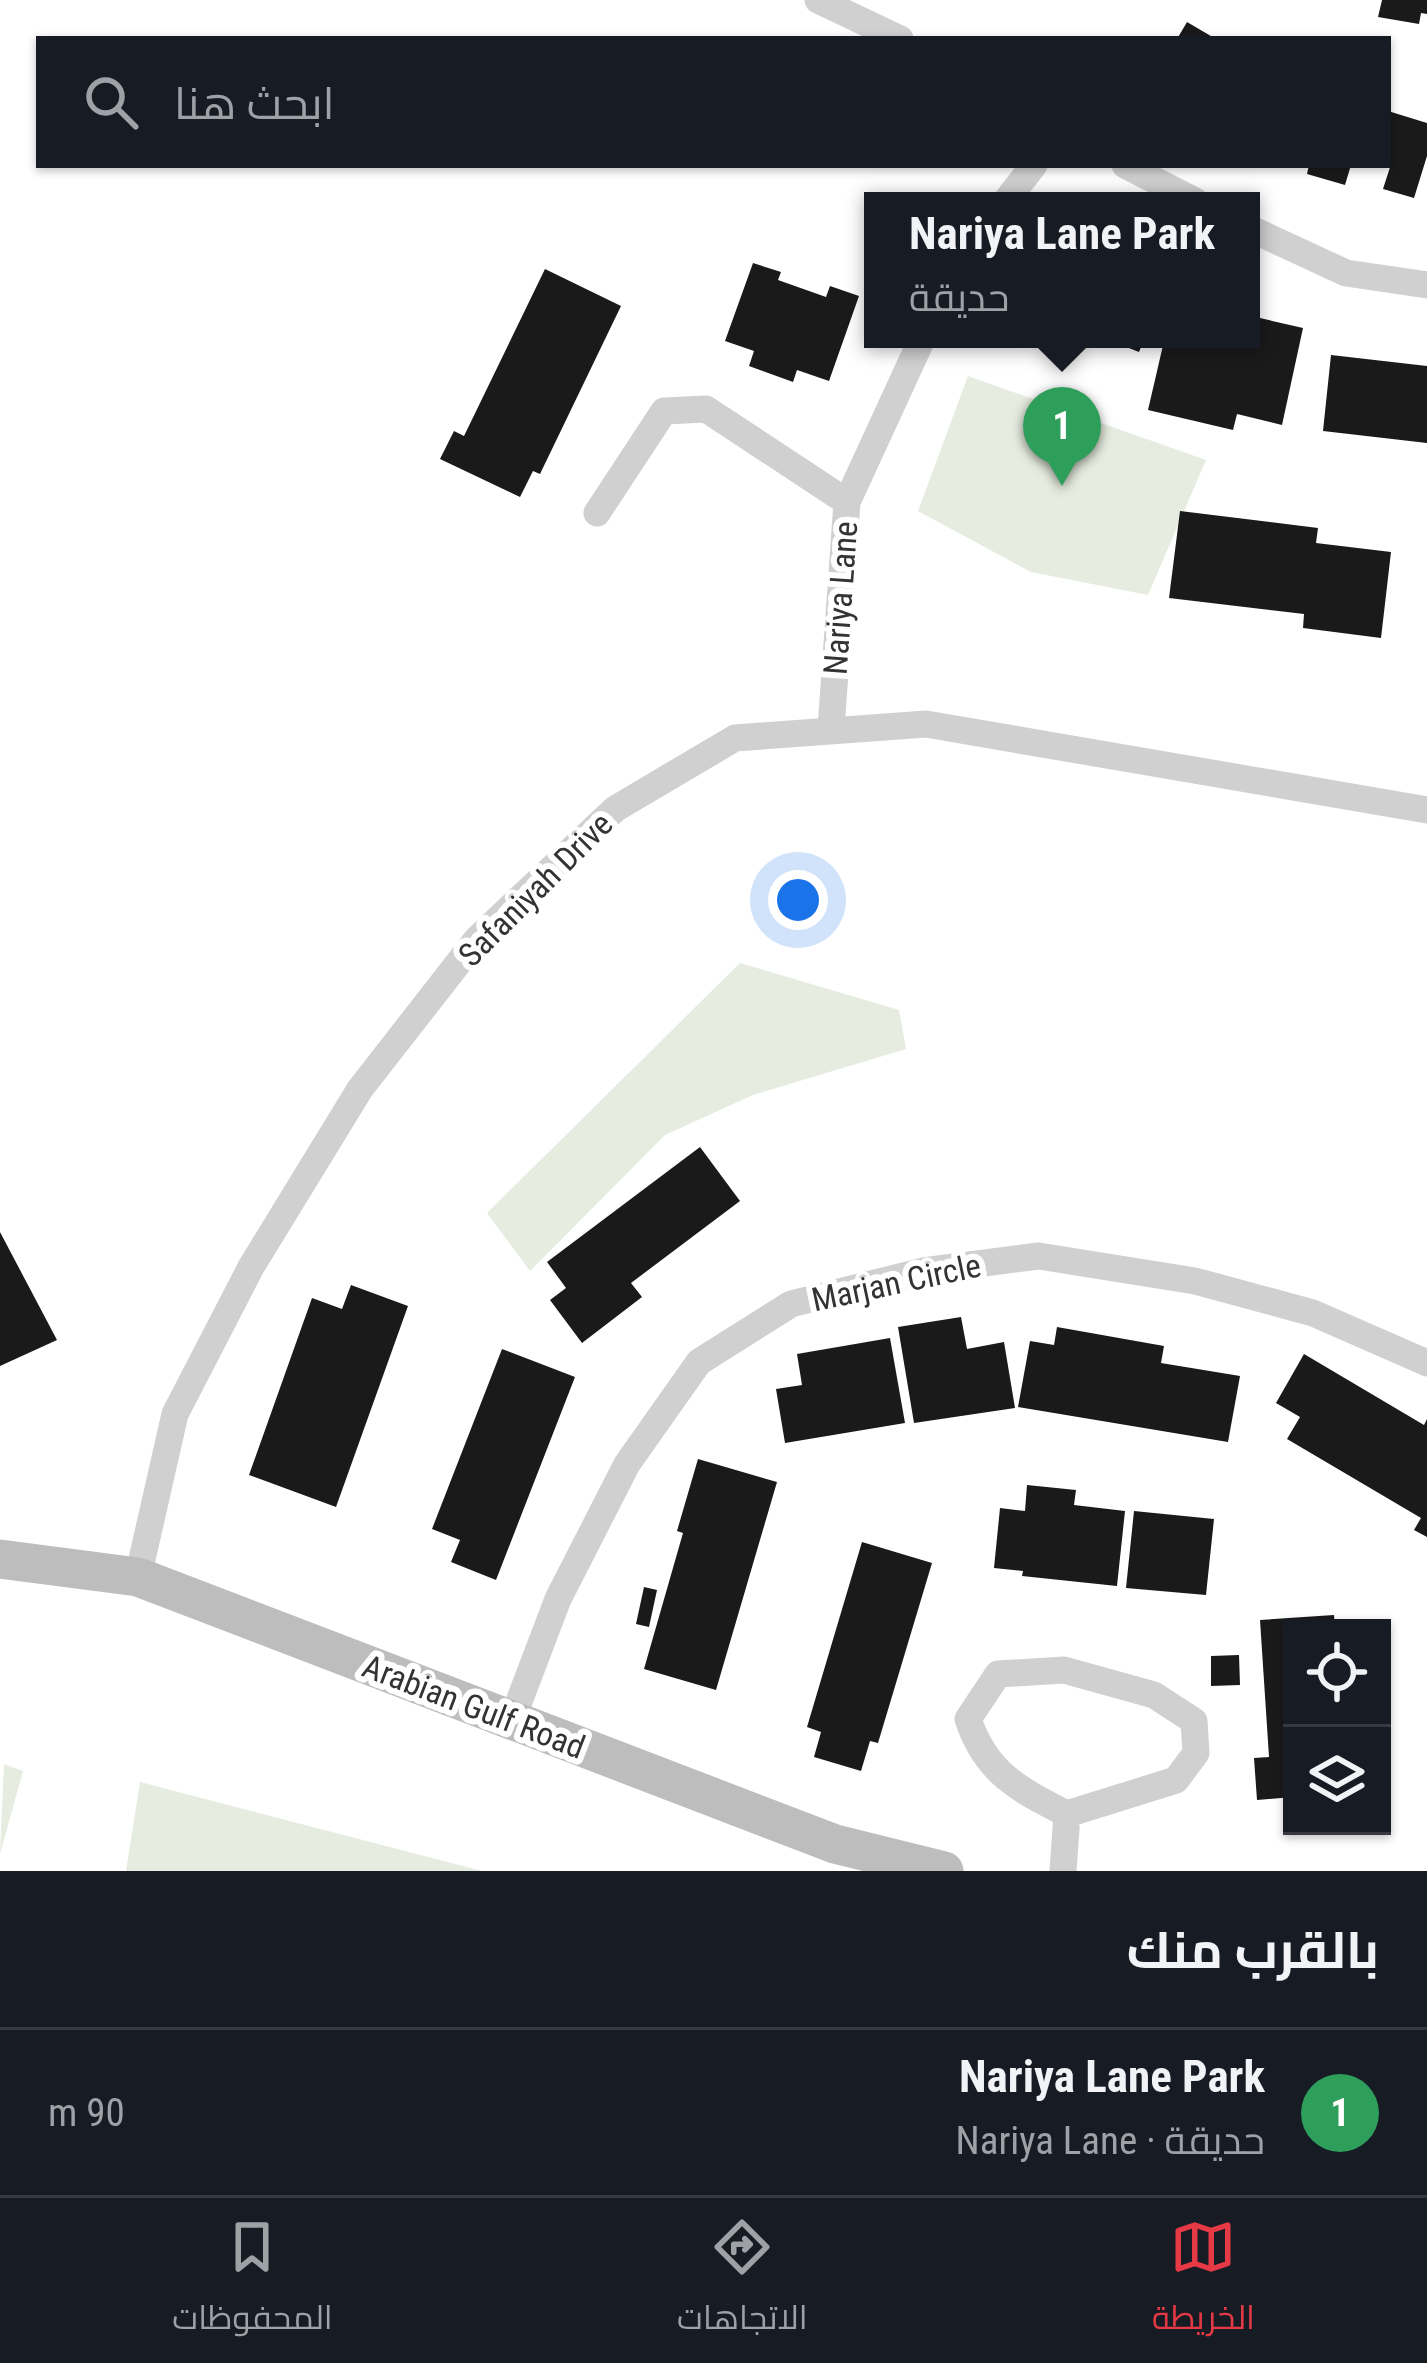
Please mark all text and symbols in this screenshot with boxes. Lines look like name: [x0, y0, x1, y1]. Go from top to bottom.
search box: [36, 36, 1391, 168]
icon: search: [78, 69, 144, 135]
text: ابحث هنا: [174, 77, 335, 130]
popup: [864, 192, 1260, 348]
text: Nariya Lane Park: [909, 207, 1215, 260]
text: حديقة: [909, 275, 1009, 321]
pin: 1: [1023, 387, 1101, 486]
street label: Nariya Lane: [816, 520, 865, 676]
street label: Safaniyah Drive: [450, 804, 620, 974]
your location: [768, 870, 828, 930]
street label: Marjan Circle: [808, 1246, 984, 1319]
map controls: [1283, 1619, 1391, 1835]
button: locate: [1283, 1619, 1391, 1727]
street label: Arabian Gulf Road: [357, 1646, 590, 1767]
button: layers: [1283, 1727, 1391, 1835]
text: بالقرب منك: [1127, 1921, 1379, 1980]
text: Nariya Lane Park: [959, 2050, 1265, 2103]
text: 90 m: [48, 2090, 125, 2136]
text: 1: [1330, 2090, 1350, 2136]
text: حديقة · Nariya Lane: [956, 2118, 1265, 2164]
tab: المحفوظات: [172, 2214, 333, 2348]
tab: الاتجاهات: [677, 2214, 808, 2348]
tab: الخريطة: [1152, 2214, 1255, 2348]

